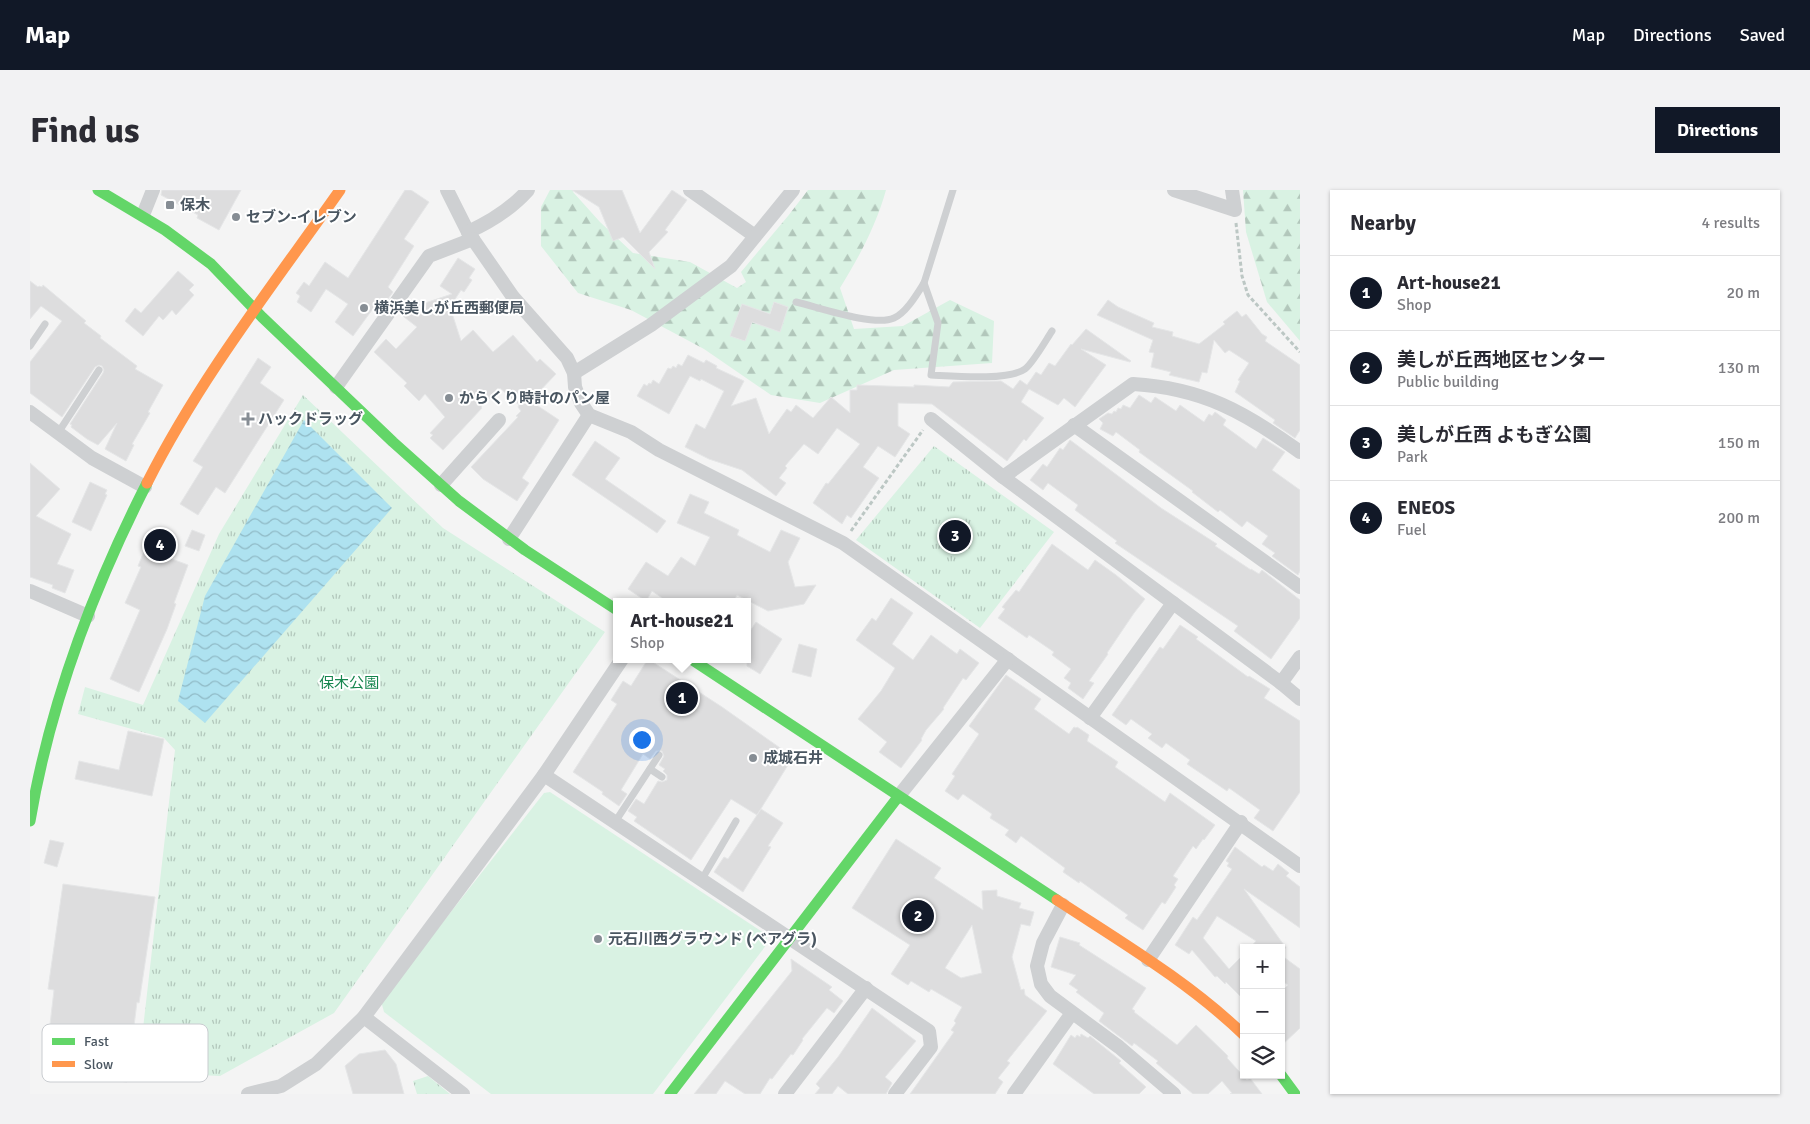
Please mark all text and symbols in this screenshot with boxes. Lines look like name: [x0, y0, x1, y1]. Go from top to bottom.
text: Map: [25, 20, 70, 50]
text: Map: [1572, 24, 1605, 46]
text: Directions: [1633, 24, 1712, 46]
text: Saved: [1740, 24, 1785, 46]
button: Directions: [1655, 107, 1780, 153]
text: Find us: [30, 109, 140, 152]
place label: 保木: [180, 196, 210, 214]
marker: 保木: [164, 199, 176, 211]
place label: セブン-イレブン: [246, 208, 357, 226]
text: Nearby: [1350, 210, 1416, 236]
marker: セブン-イレブン: [230, 211, 242, 223]
text: 4 results: [1701, 213, 1760, 233]
text: Art-house21: [1397, 271, 1501, 295]
text: 1: [1362, 283, 1370, 303]
text: 20 m: [1726, 283, 1760, 303]
text: Shop: [1397, 295, 1431, 315]
place label: 横浜美しが丘西郵便局: [374, 299, 524, 317]
marker: 横浜美しが丘西郵便局: [358, 302, 370, 314]
text: 美しが丘西地区センター: [1397, 348, 1606, 372]
text: 2: [1362, 358, 1370, 378]
text: 130 m: [1718, 358, 1760, 378]
text: Public building: [1397, 372, 1499, 392]
place label: からくり時計のパン屋: [459, 389, 610, 407]
marker: からくり時計のパン屋: [443, 392, 455, 404]
place label: ハックドラッグ: [258, 410, 363, 428]
marker: ハックドラッグ: [242, 413, 254, 425]
text: 美しが丘西 よもぎ公園: [1397, 423, 1591, 447]
text: 3: [1362, 433, 1370, 453]
text: 150 m: [1718, 433, 1760, 453]
text: Park: [1397, 447, 1428, 467]
text: ENEOS: [1397, 496, 1455, 520]
text: 4: [1362, 508, 1370, 528]
text: 200 m: [1718, 508, 1760, 528]
pin: 3: [939, 517, 971, 555]
text: Fuel: [1397, 520, 1426, 540]
pin: 4: [144, 526, 176, 564]
popup: [613, 598, 751, 663]
text: Art-house21: [630, 609, 734, 633]
text: Shop: [630, 633, 665, 653]
park label: 保木公園: [319, 674, 379, 692]
pin: 1: [666, 679, 698, 717]
your location: [629, 727, 655, 753]
place label: 成城石井: [763, 749, 823, 767]
marker: 成城石井: [747, 752, 759, 764]
pin: 2: [902, 897, 934, 935]
place label: 元石川西グラウンド (ベアグラ): [608, 930, 817, 948]
marker: 元石川西グラウンド (ベアグラ): [592, 933, 604, 945]
map controls: [1240, 944, 1285, 1079]
button: +: [1240, 944, 1285, 989]
button: −: [1240, 989, 1285, 1034]
legend: [42, 1024, 208, 1082]
text: Fast: [84, 1033, 109, 1050]
button: layers: [1240, 1034, 1285, 1079]
text: Slow: [84, 1056, 113, 1073]

